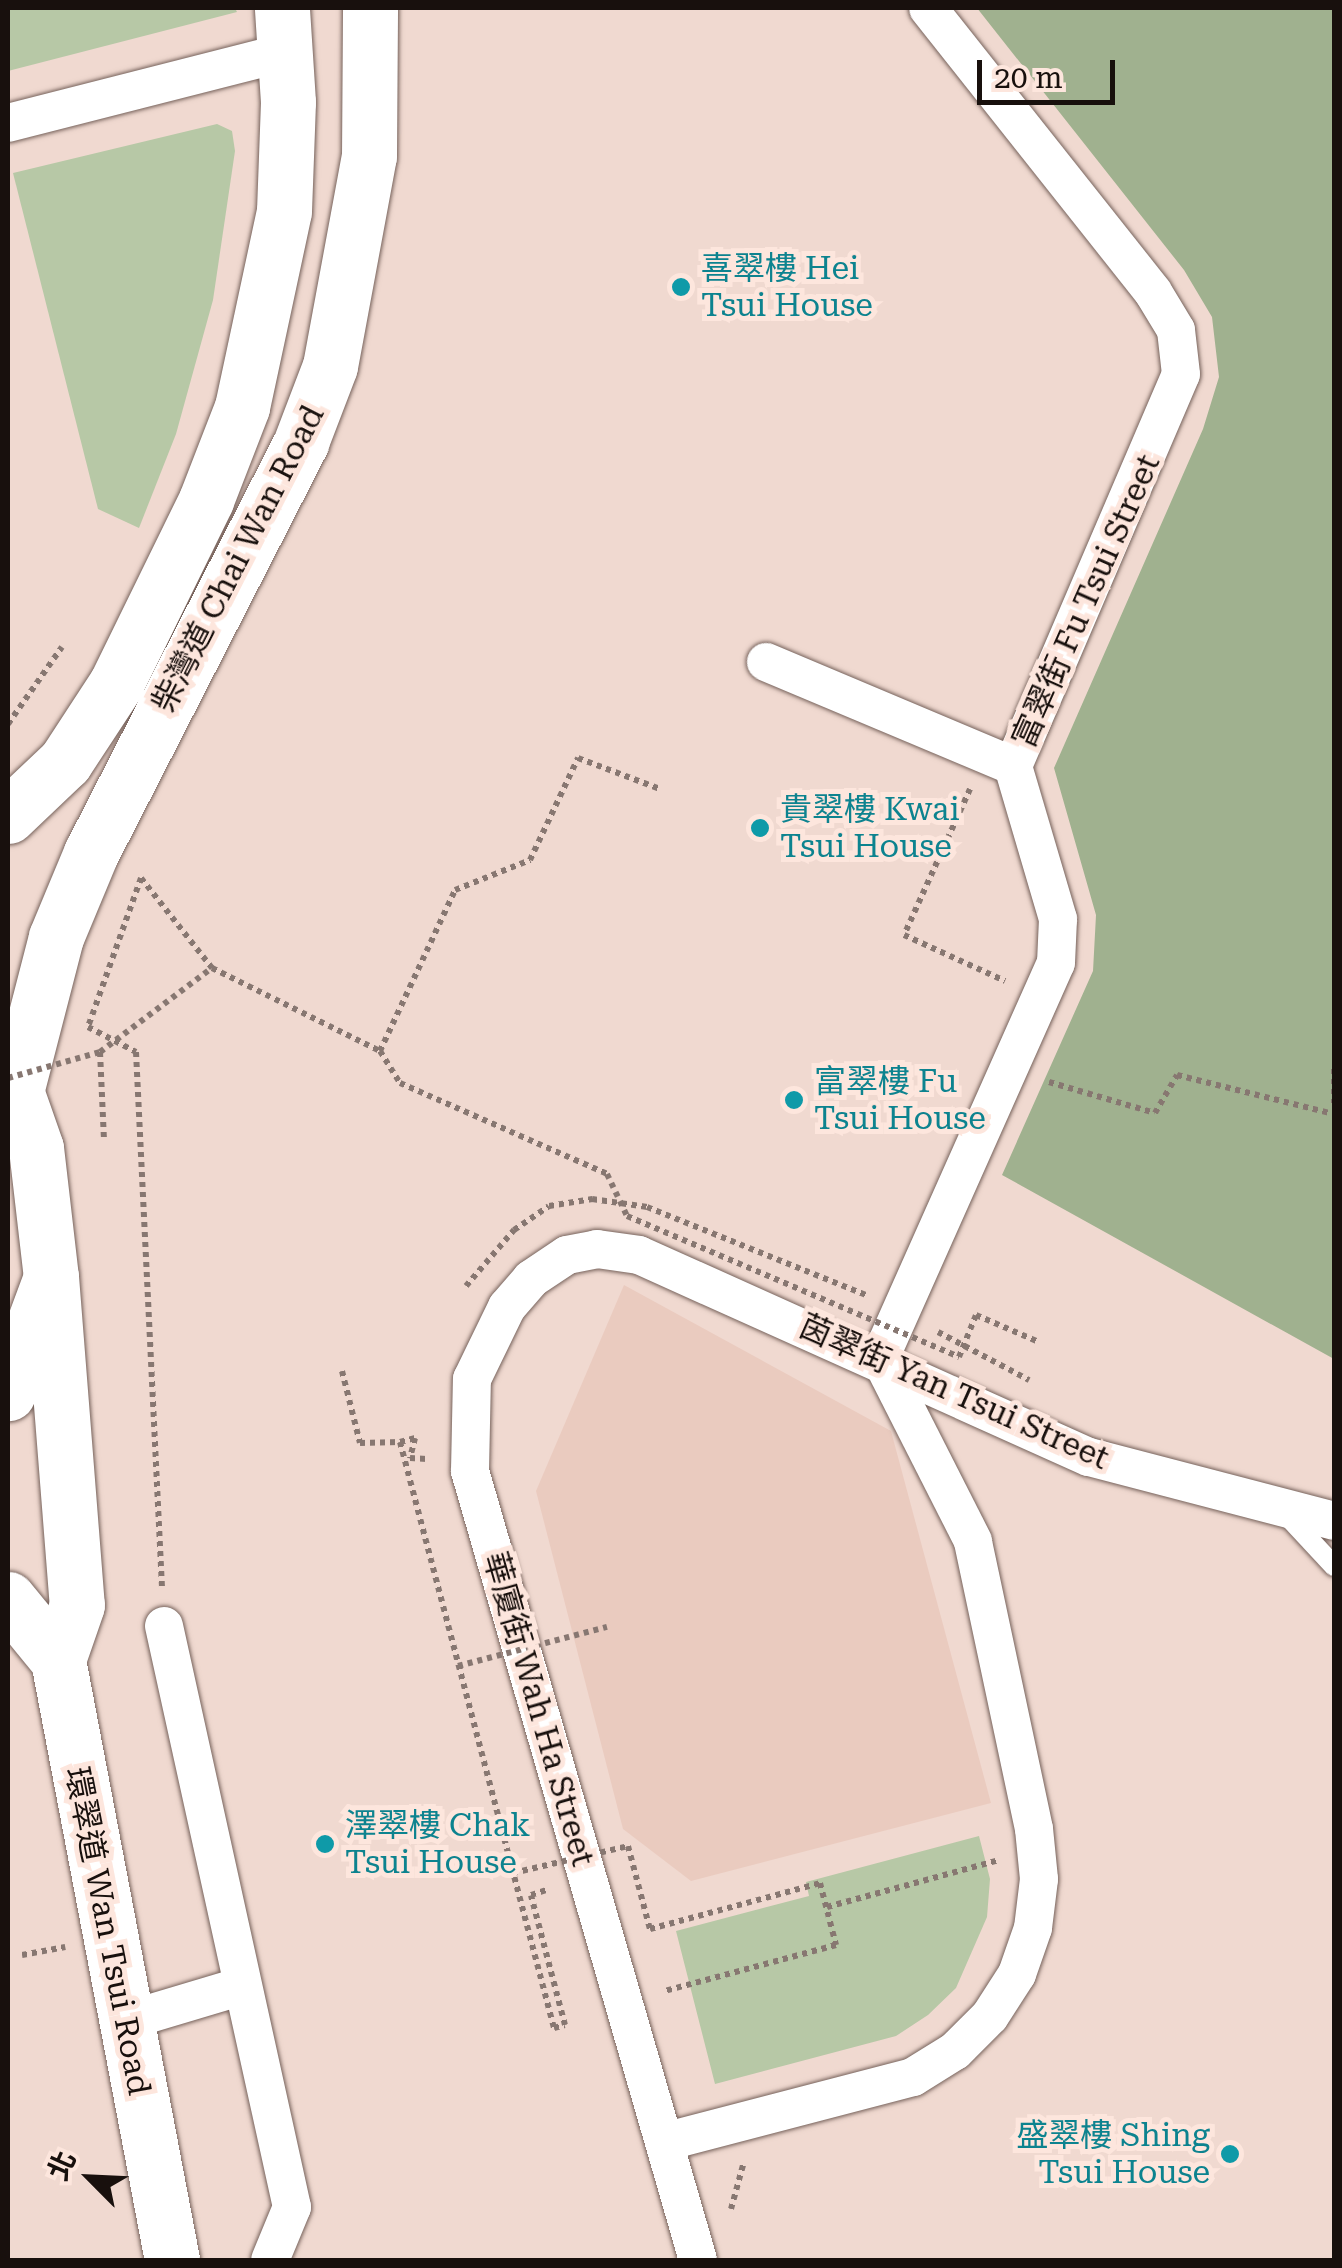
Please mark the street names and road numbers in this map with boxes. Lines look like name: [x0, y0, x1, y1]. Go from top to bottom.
street label: 柴灣道 Chai Wan Road: [144, 399, 332, 719]
street label: 富翠街 Fu Tsui Street: [1004, 449, 1168, 753]
street label: 茵翠街 Yan Tsui Street: [793, 1306, 1115, 1478]
street label: 華廈街 Wah Ha Street: [476, 1548, 602, 1870]
street label: 環翠道 Wan Tsui Road: [57, 1764, 159, 2098]

